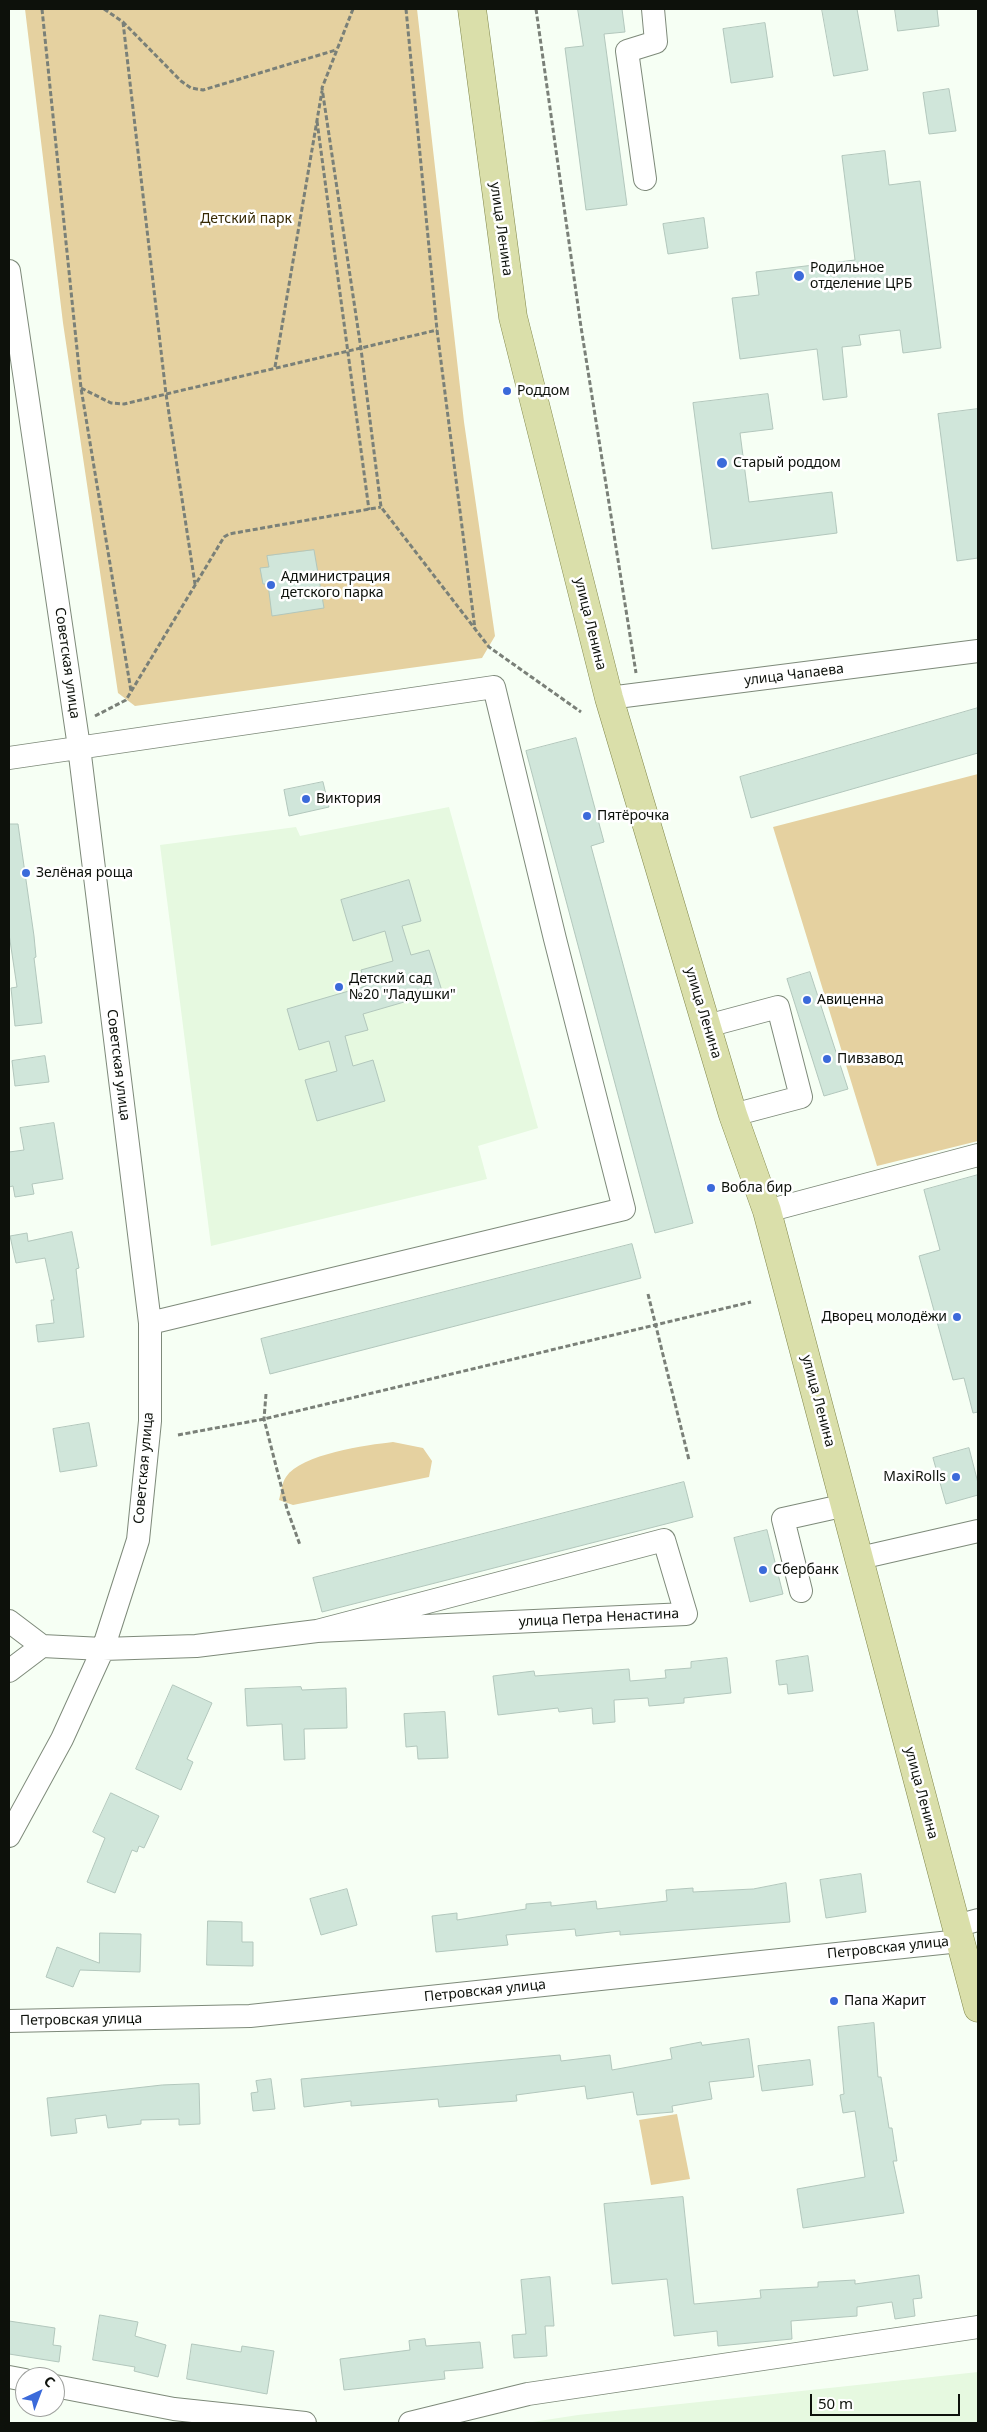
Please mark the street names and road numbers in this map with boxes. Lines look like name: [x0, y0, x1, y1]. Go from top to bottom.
street label: улица Ленина: [486, 181, 516, 277]
street label: улица Ленина: [570, 576, 610, 672]
street label: Советская улица: [51, 606, 83, 720]
street label: улица Чапаева: [743, 661, 845, 689]
street label: улица Ленина: [681, 965, 725, 1061]
street label: Советская улица: [103, 1008, 133, 1122]
street label: улица Ленина: [798, 1353, 838, 1449]
street label: Советская улица: [131, 1411, 157, 1525]
street label: улица Петра Ненастина: [518, 1605, 680, 1631]
street label: улица Ленина: [901, 1745, 941, 1841]
street label: Петровская улица: [826, 1933, 950, 1963]
street label: Петровская улица: [423, 1976, 547, 2006]
street label: Петровская улица: [20, 2011, 142, 2029]

